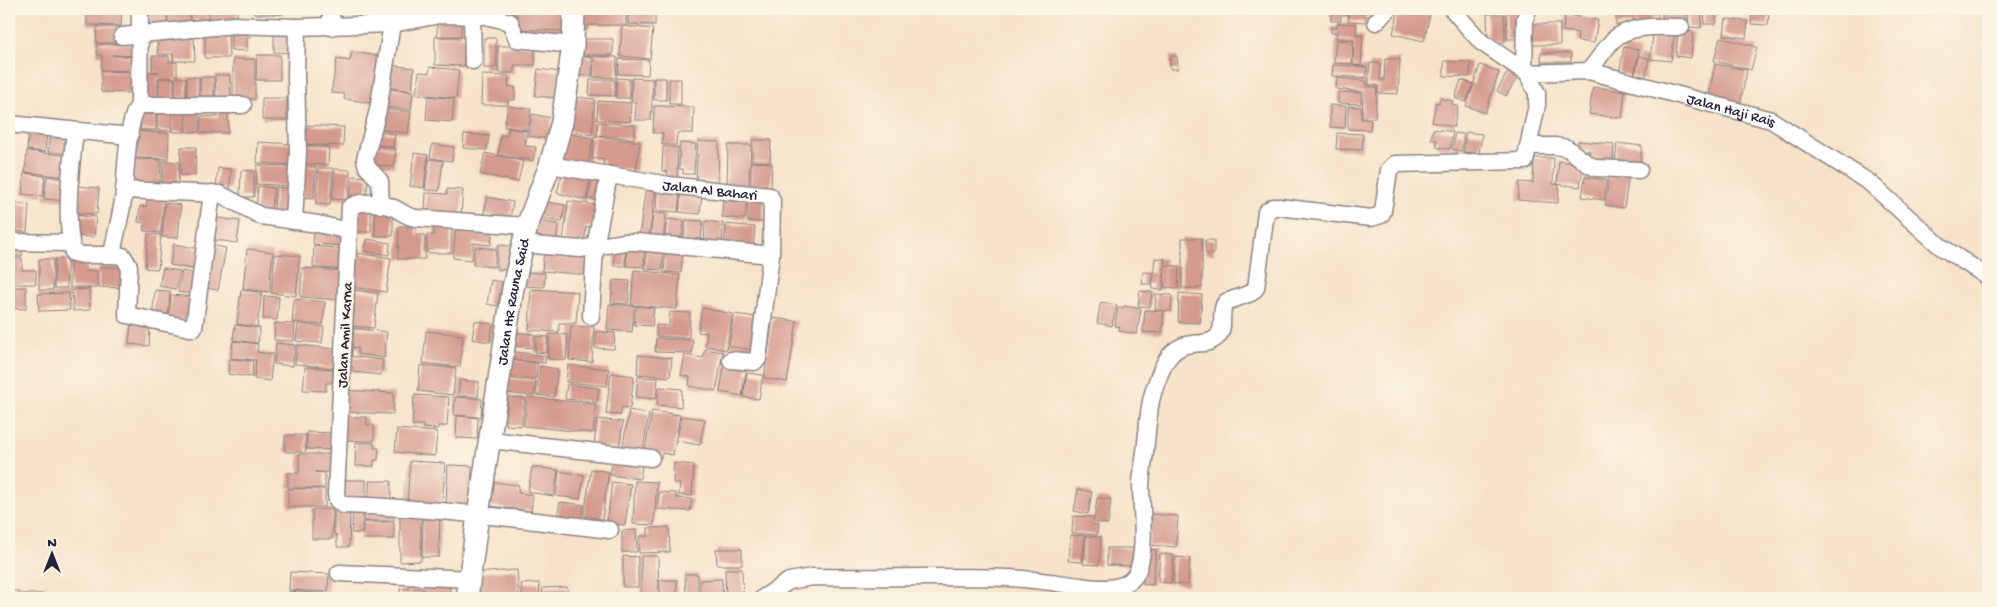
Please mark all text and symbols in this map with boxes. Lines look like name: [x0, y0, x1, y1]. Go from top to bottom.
street label: Jalan Haji Rais: [1684, 91, 1779, 132]
street label: Jalan Al Bahari: [661, 177, 758, 206]
street label: Jalan HR Rauna Said: [494, 236, 535, 366]
street label: Jalan Amil Karna: [334, 281, 358, 388]
north arrow: [28, 530, 78, 580]
text: N: [47, 535, 57, 552]

